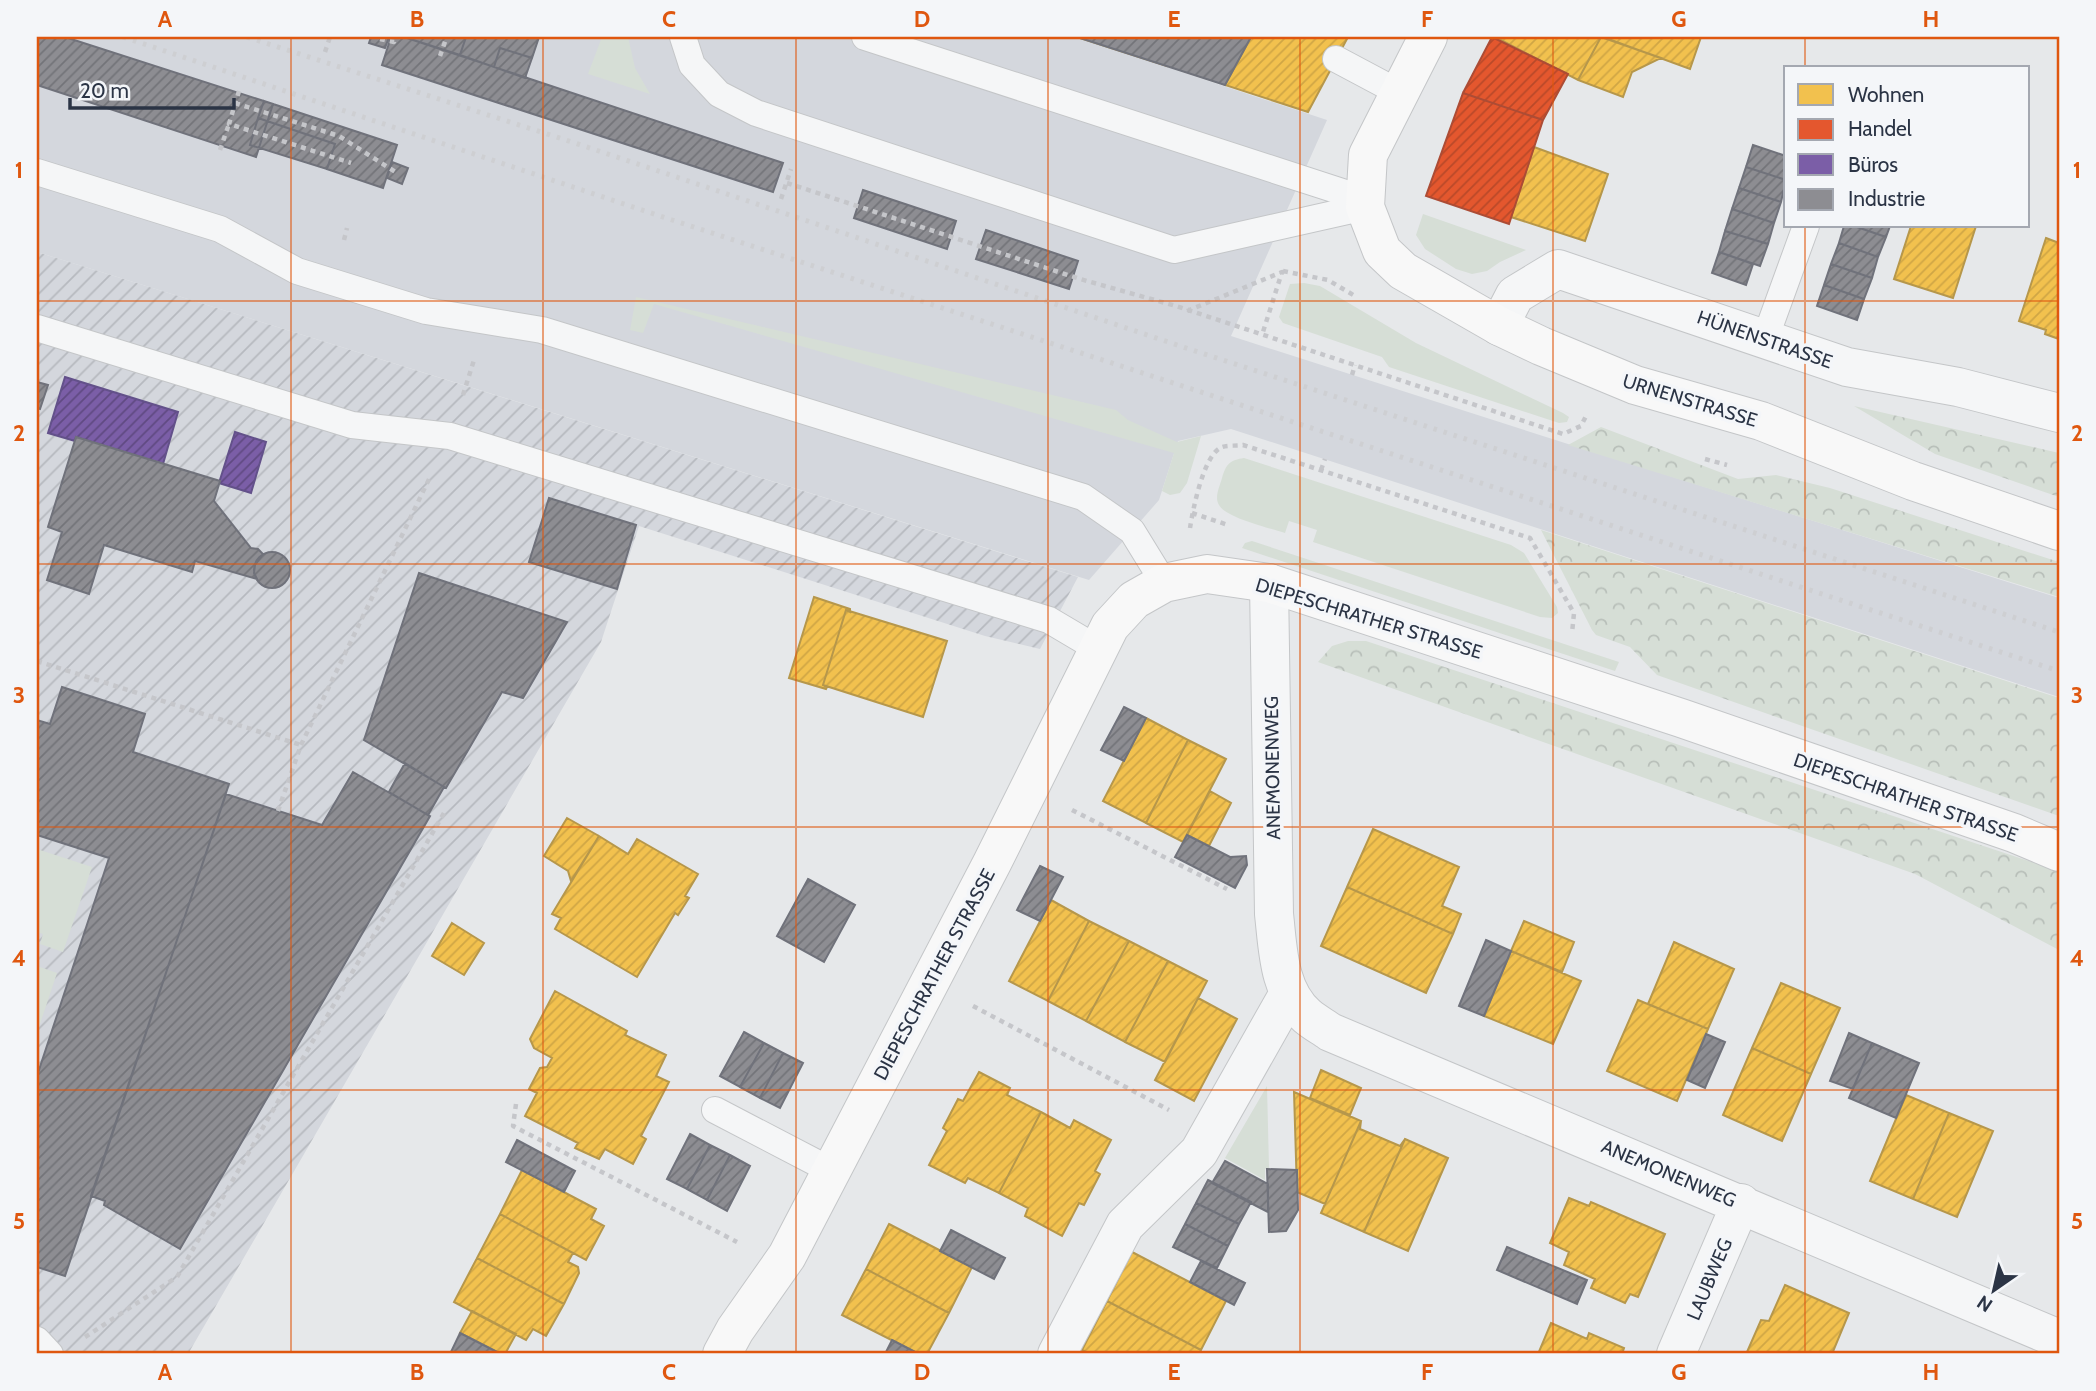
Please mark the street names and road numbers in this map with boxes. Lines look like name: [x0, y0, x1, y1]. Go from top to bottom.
street label: HÜNENSTRASSE: [1694, 306, 1836, 373]
street label: URNENSTRASSE: [1620, 369, 1760, 432]
street label: DIEPESCHRATHER STRASSE: [1253, 573, 1485, 664]
street label: ANEMONENWEG: [1260, 696, 1285, 840]
street label: DIEPESCHRATHER STRASSE: [1791, 748, 2021, 847]
street label: DIEPESCHRATHER STRASSE: [869, 865, 1000, 1084]
street label: ANEMONENWEG: [1598, 1135, 1740, 1212]
street label: LAUBWEG: [1682, 1235, 1737, 1324]

